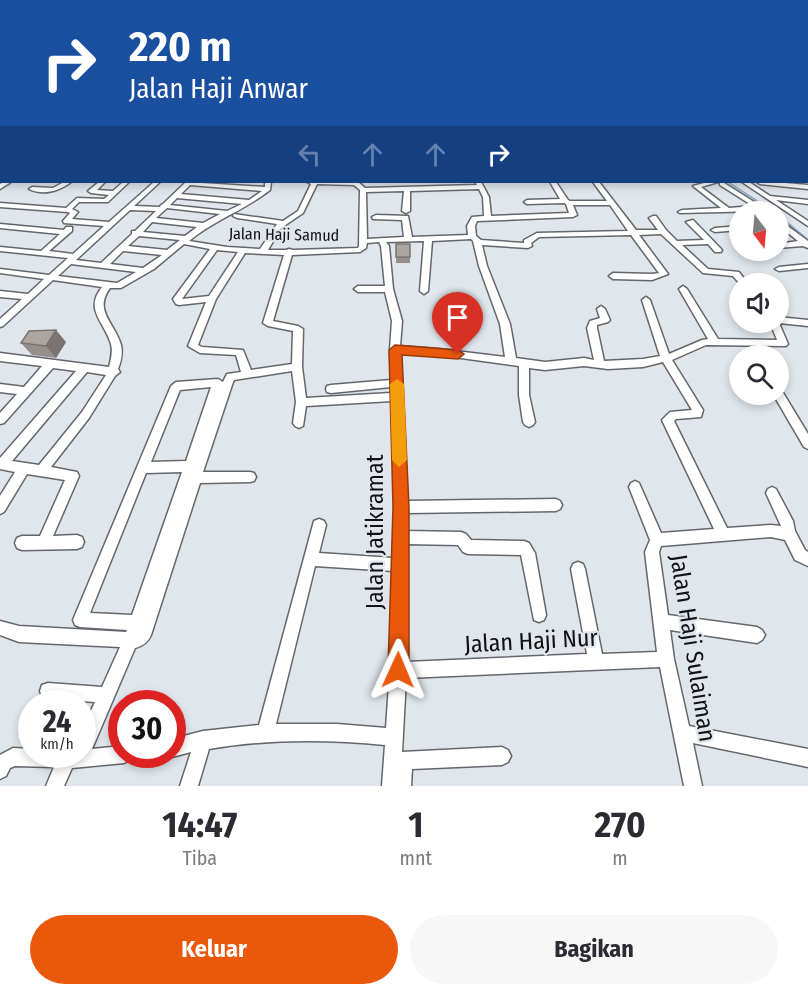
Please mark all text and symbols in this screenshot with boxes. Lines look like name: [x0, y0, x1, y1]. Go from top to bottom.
text: 220 m: [129, 22, 232, 72]
icon: right: [30, 24, 108, 102]
text: Jalan Haji Anwar: [129, 73, 308, 105]
icon: left: [293, 138, 326, 171]
icon: ahead: [356, 138, 389, 171]
icon: ahead: [419, 138, 452, 171]
icon: right: [482, 138, 515, 171]
north arrow: [729, 201, 789, 261]
map controls: [729, 201, 789, 405]
street label: Jalan Haji Samud: [229, 224, 339, 245]
button: sound: [729, 273, 789, 333]
pin: [432, 292, 483, 354]
icon: arrive: [441, 301, 474, 334]
button: search: [729, 345, 789, 405]
street label: Jalan Jatikramat: [361, 454, 389, 610]
street label: Jalan Haji Sulaiman: [664, 552, 722, 744]
street label: Jalan Haji Nur: [464, 623, 599, 658]
position arrow: [366, 638, 430, 702]
speed limit sign: 30: [108, 690, 186, 768]
text: 24: [43, 704, 71, 740]
text: km/h: [40, 735, 74, 753]
text: 14:47: [162, 803, 237, 847]
text: 1: [408, 803, 423, 847]
text: 270: [594, 803, 646, 847]
text: Tiba: [183, 846, 217, 870]
text: mnt: [400, 846, 432, 870]
text: m: [612, 846, 628, 870]
button: Keluar: [30, 915, 398, 984]
button: Bagikan: [410, 915, 778, 984]

